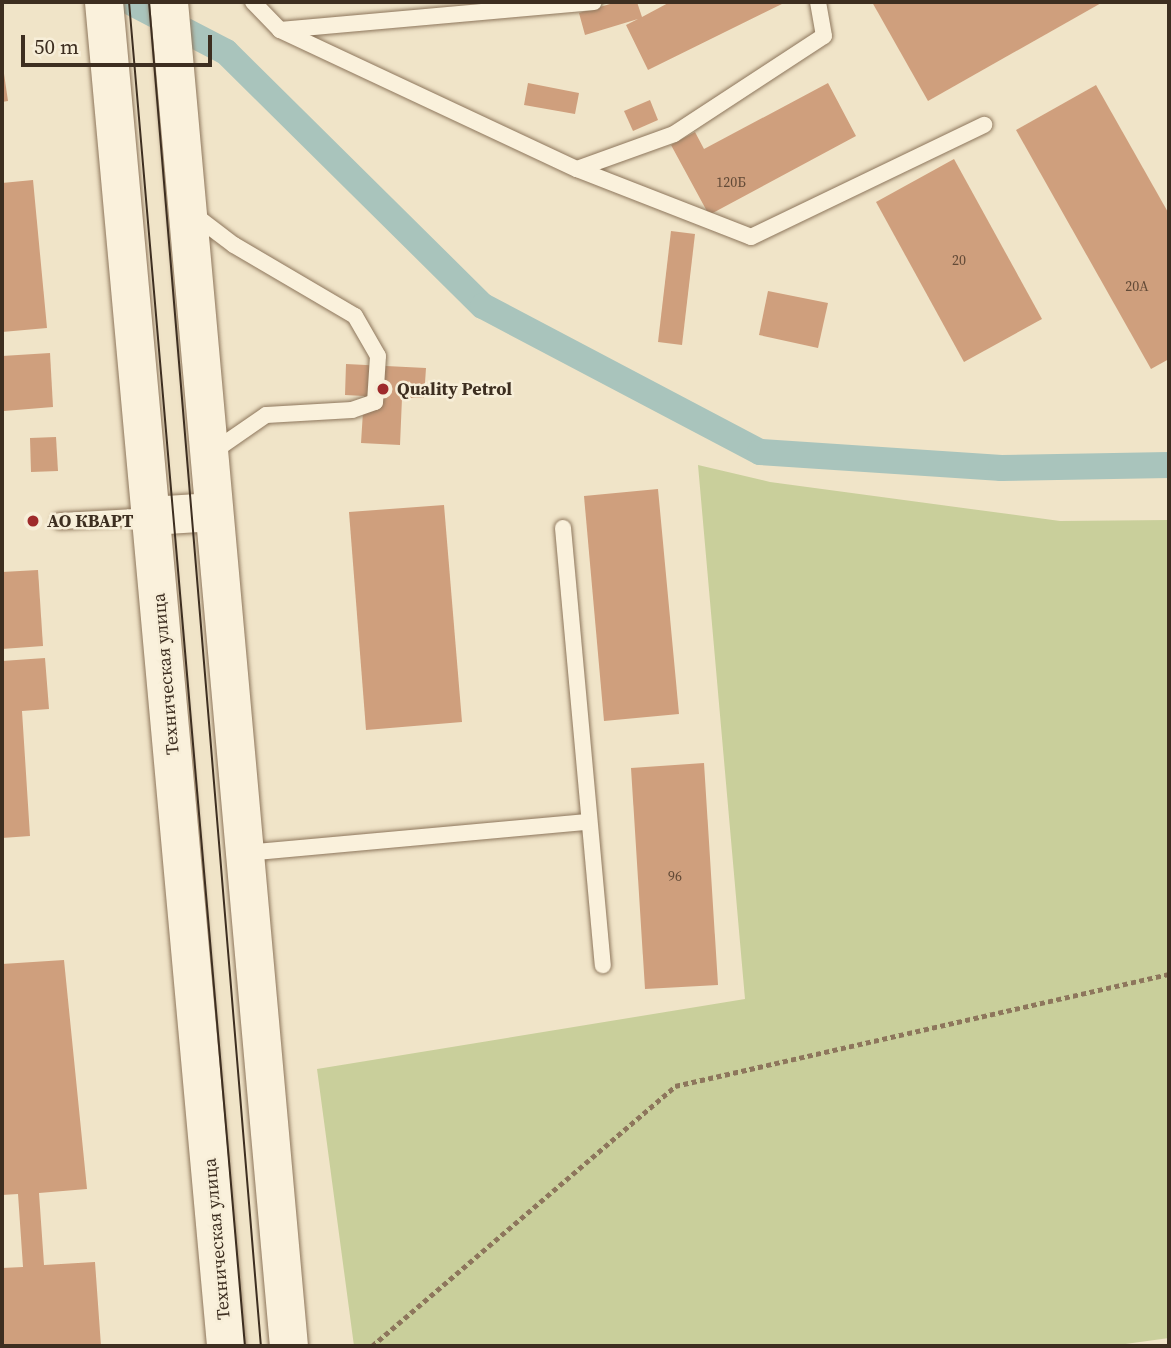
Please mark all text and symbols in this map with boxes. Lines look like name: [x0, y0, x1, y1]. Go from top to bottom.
scale bar: [24, 21, 215, 65]
text: 50 m: [34, 32, 79, 61]
house number: 120Б: [716, 174, 746, 190]
house number: 20: [952, 252, 966, 268]
house number: 20А: [1125, 278, 1149, 294]
place label: Quality Petrol: [397, 378, 512, 400]
marker: Quality Petrol: [375, 381, 391, 397]
place label: АО КВАРТ: [47, 510, 133, 532]
marker: АО КВАРТ: [25, 513, 41, 529]
street label: Техническая улица: [148, 592, 184, 756]
house number: 96: [668, 868, 682, 884]
street label: Техническая улица: [199, 1157, 235, 1321]

